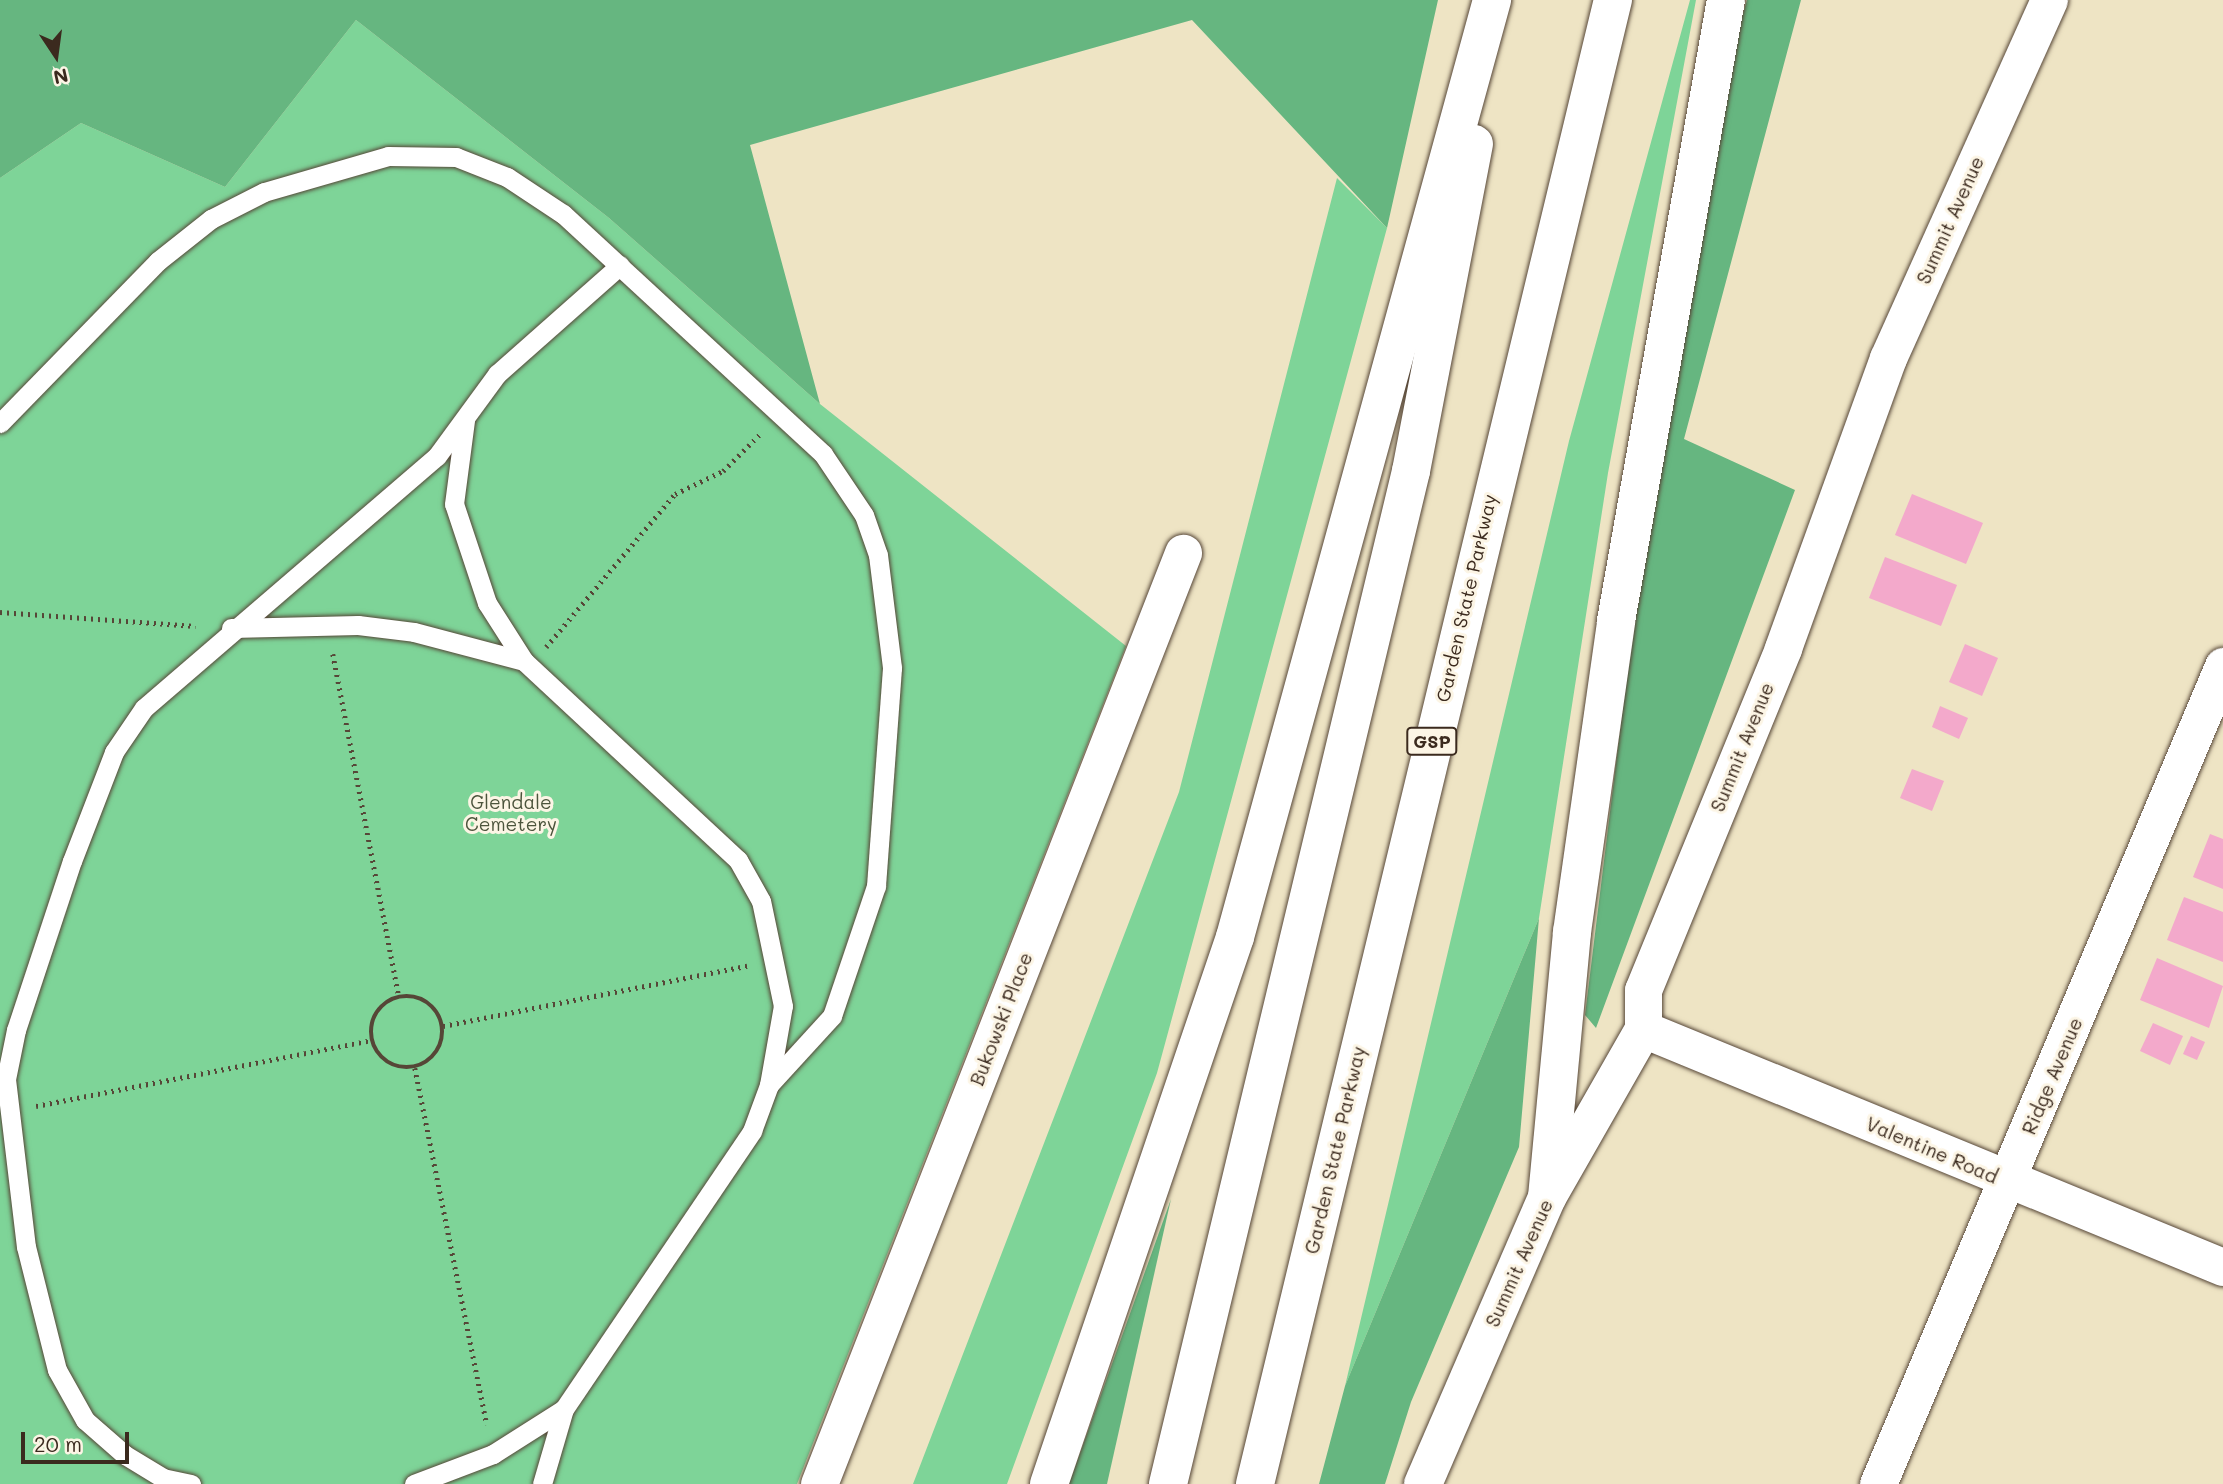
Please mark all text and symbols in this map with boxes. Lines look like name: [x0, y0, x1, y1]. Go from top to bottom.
north arrow: [21, 21, 91, 91]
text: N: [51, 63, 71, 91]
street label: Summit Avenue: [1912, 153, 1988, 287]
street label: Garden State Parkway: [1431, 492, 1501, 704]
street label: Summit Avenue: [1706, 679, 1778, 815]
road number: GSP: [1406, 726, 1458, 756]
park label: Glendale Cemetery: [465, 791, 557, 835]
street label: Bukowski Place: [965, 949, 1037, 1089]
street label: Ridge Avenue: [2017, 1014, 2087, 1138]
street label: Garden State Parkway: [1300, 1044, 1370, 1256]
street label: Valentine Road: [1863, 1112, 2001, 1188]
street label: Summit Avenue: [1481, 1196, 1557, 1330]
scale bar: [24, 1418, 133, 1462]
text: 20 m: [34, 1430, 82, 1457]

